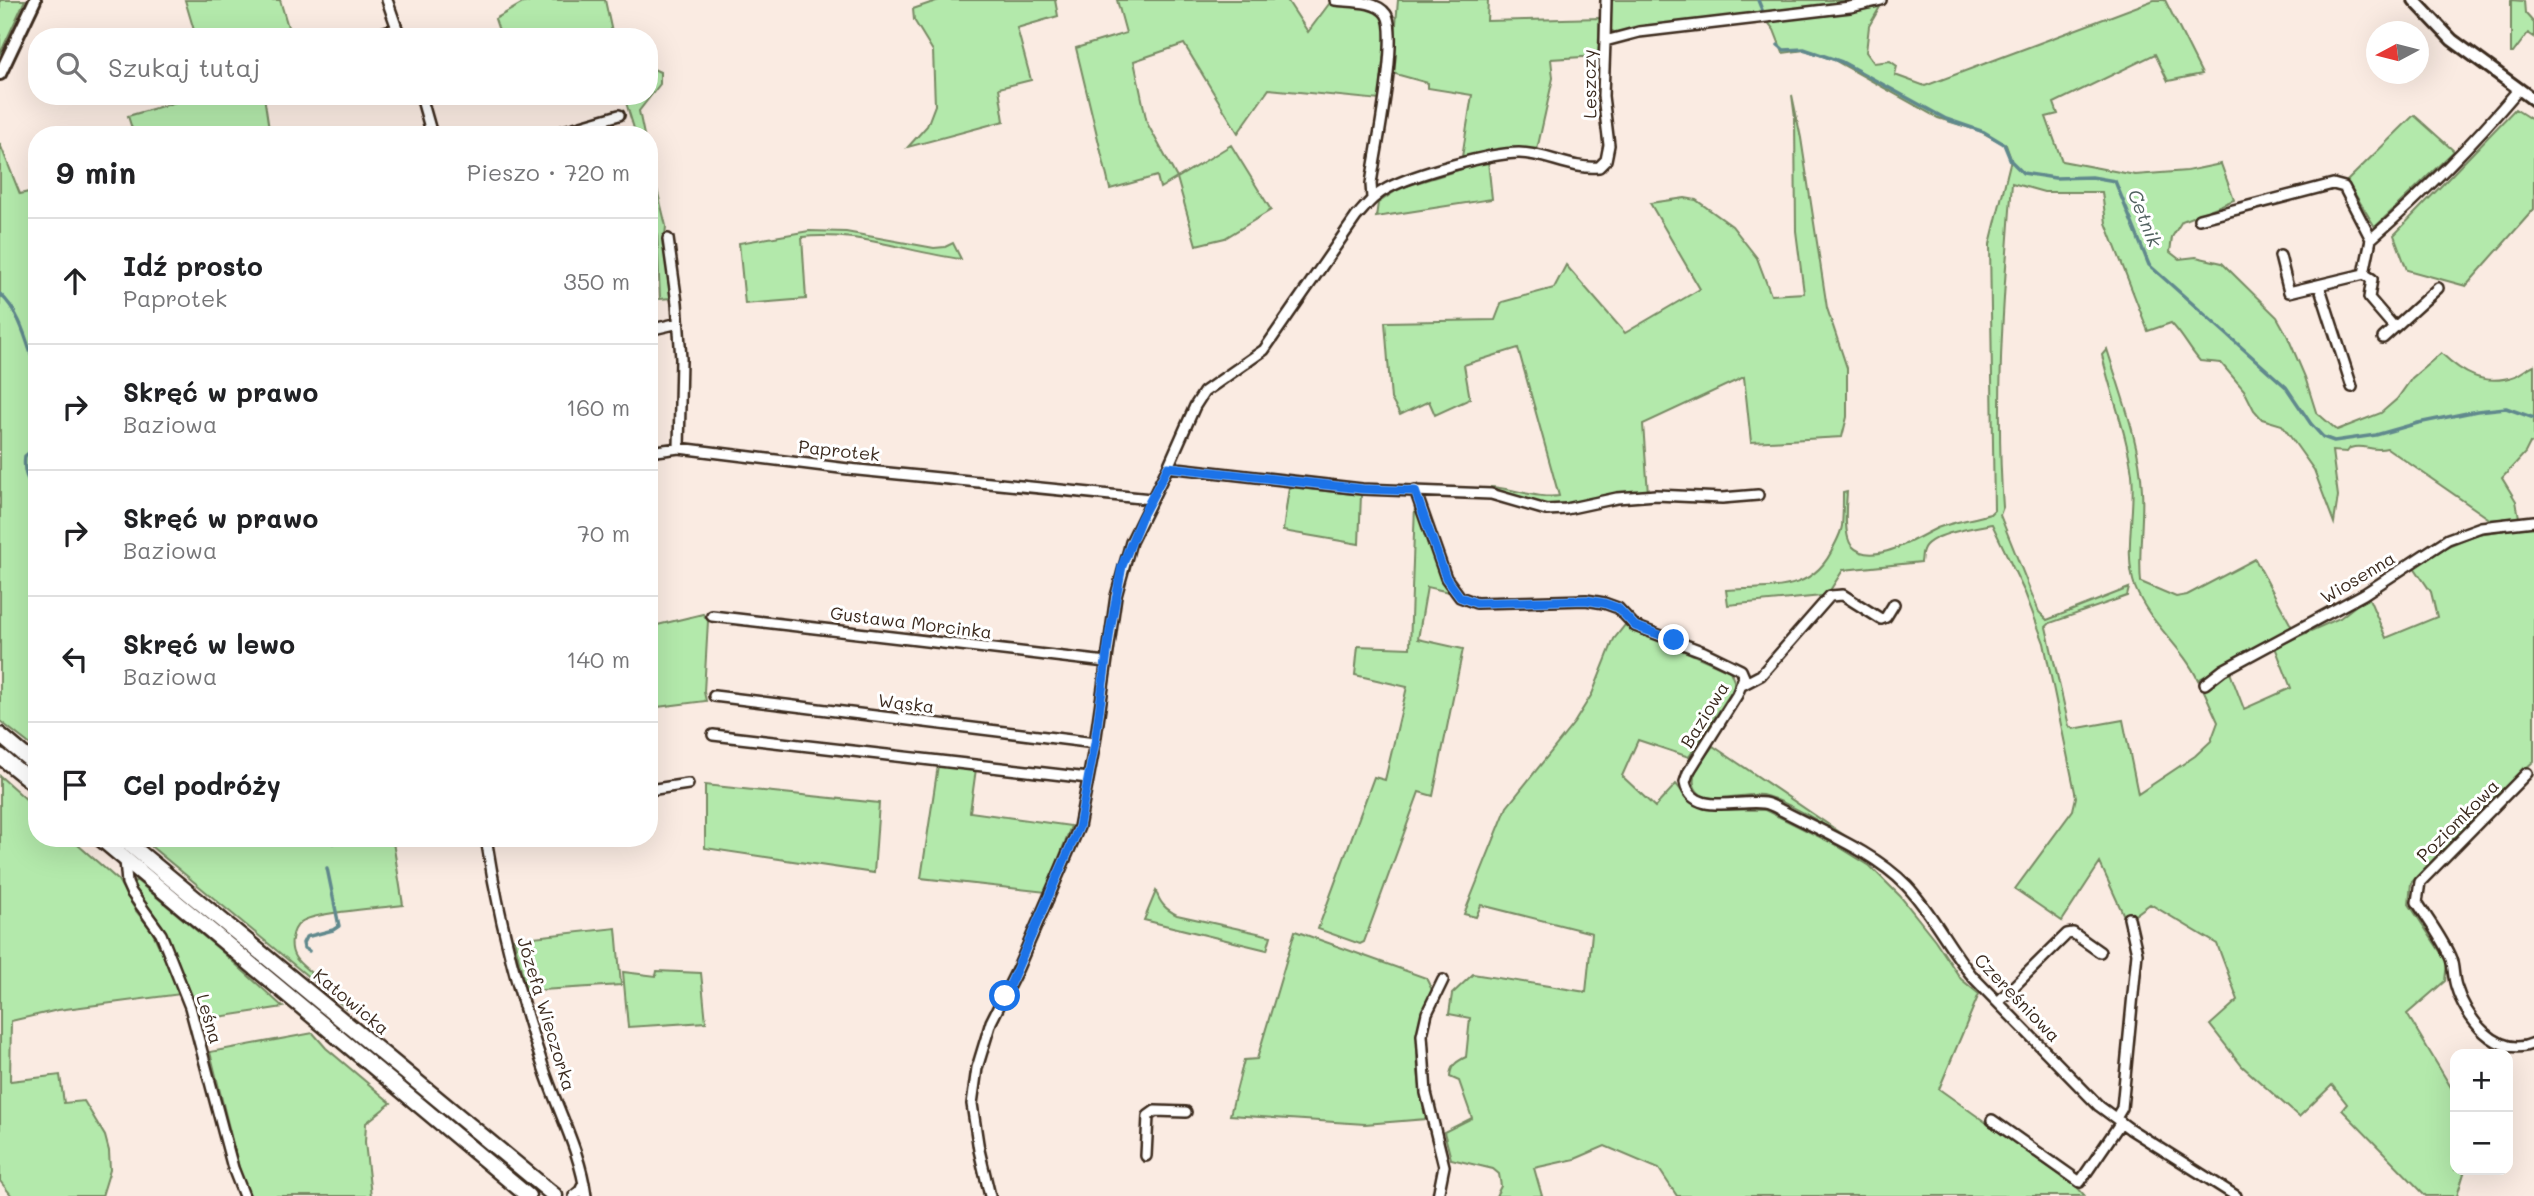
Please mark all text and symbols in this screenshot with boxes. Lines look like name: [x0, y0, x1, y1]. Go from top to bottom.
north arrow: [2366, 21, 2429, 84]
search box: [28, 28, 658, 105]
icon: search: [52, 48, 90, 86]
street label: Leszczy: [1576, 49, 1602, 119]
text: Szukaj tutaj: [108, 50, 260, 84]
text: 9 min: [56, 152, 136, 192]
text: Pieszo · 720 m: [467, 157, 630, 187]
water label: Cetnik: [2123, 185, 2169, 251]
text: Idź prosto: [123, 249, 263, 283]
icon: ahead: [56, 262, 94, 300]
text: 350 m: [563, 266, 630, 296]
text: Paprotek: [123, 283, 227, 313]
text: Skręć w prawo: [123, 375, 318, 409]
icon: right: [56, 388, 94, 426]
text: 160 m: [566, 392, 630, 422]
text: Baziowa: [123, 409, 217, 439]
street label: Paprotek: [797, 434, 881, 466]
text: Skręć w prawo: [123, 501, 318, 535]
icon: right: [56, 514, 94, 552]
text: 70 m: [577, 518, 630, 548]
text: Baziowa: [123, 535, 217, 565]
street label: Wiosenna: [2316, 545, 2399, 609]
street label: Gustawa Morcinka: [829, 600, 993, 644]
route end: [1658, 624, 1689, 655]
text: Skręć w lewo: [123, 627, 295, 661]
icon: left: [56, 640, 94, 678]
text: 140 m: [566, 644, 630, 674]
text: Baziowa: [123, 661, 217, 691]
street label: Baziowa: [1674, 677, 1734, 752]
street label: Wąska: [877, 688, 936, 718]
icon: arrive: [56, 766, 94, 804]
text: Cel podróży: [123, 768, 281, 802]
street label: Poziomkowa: [2411, 774, 2504, 867]
street label: Józefa Wieczorka: [512, 934, 582, 1093]
street label: Czereśniowa: [1969, 948, 2066, 1047]
street label: Katowicka: [309, 963, 394, 1040]
route start: [989, 980, 1020, 1011]
street label: Leśna: [191, 991, 229, 1046]
map controls: [2450, 1049, 2513, 1175]
button: +: [2450, 1049, 2513, 1112]
button: −: [2450, 1112, 2513, 1175]

